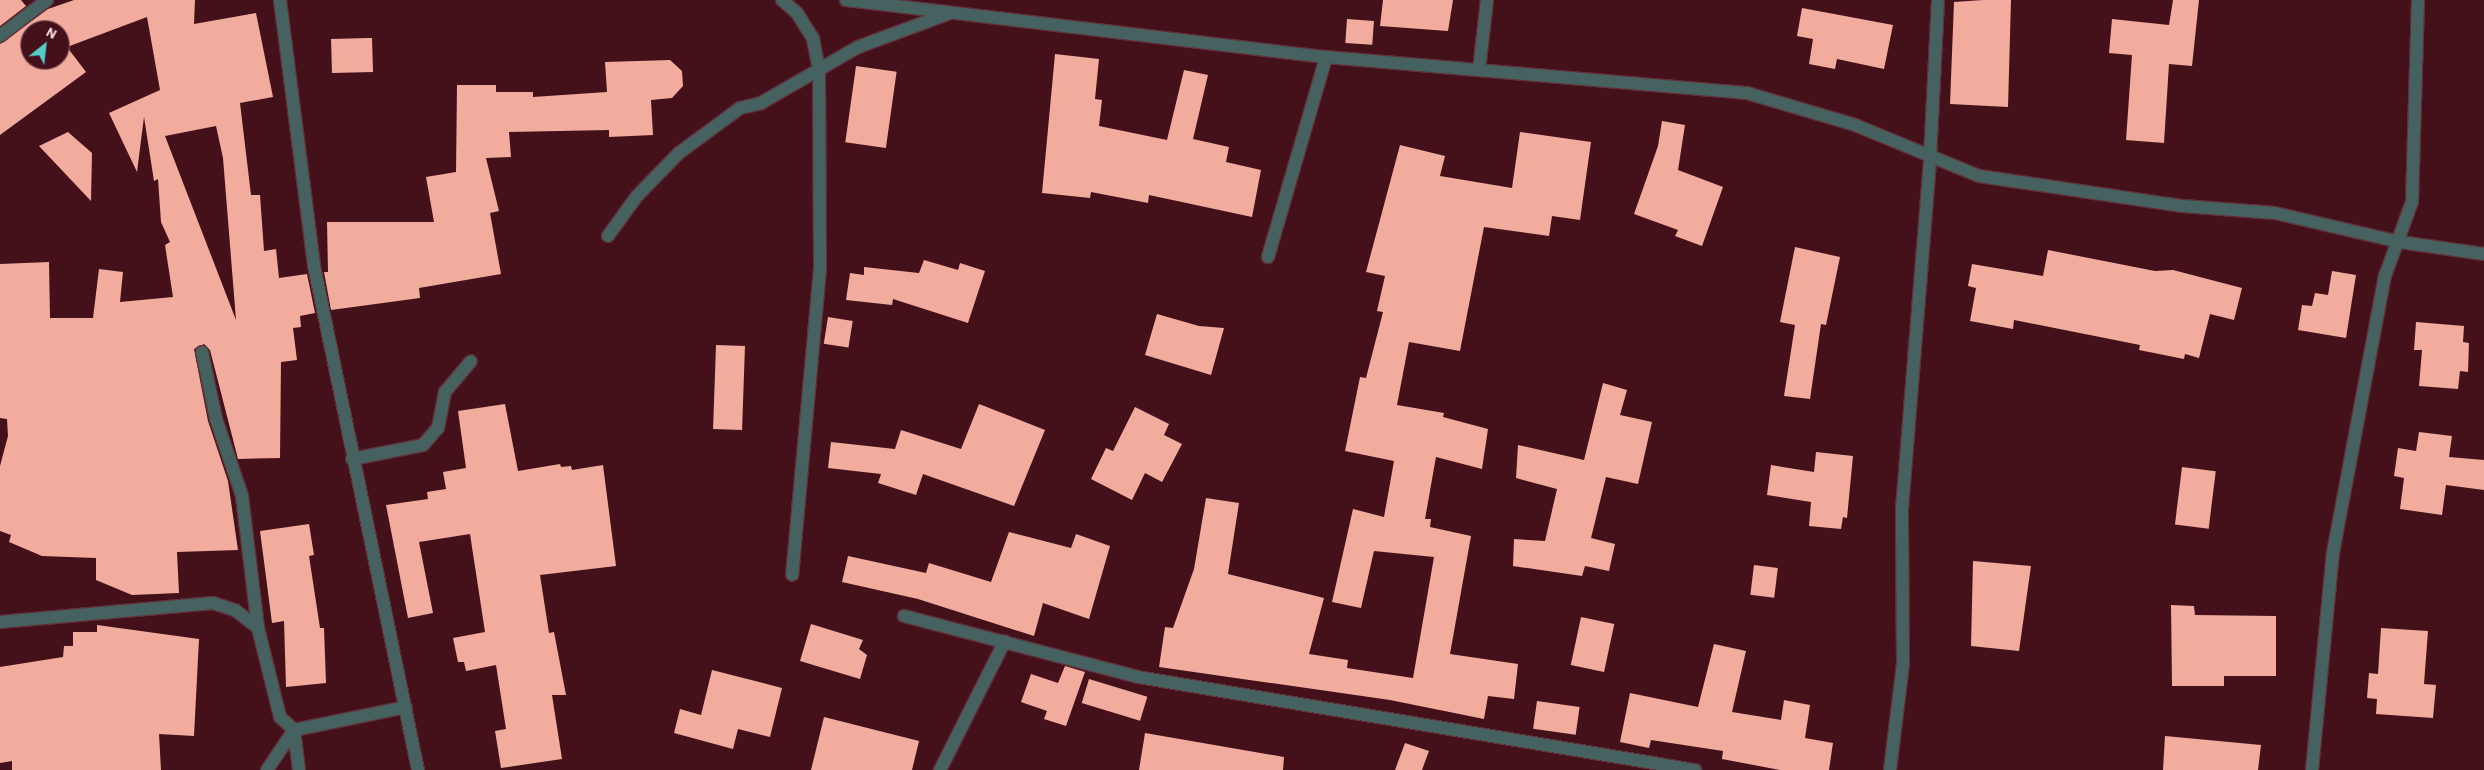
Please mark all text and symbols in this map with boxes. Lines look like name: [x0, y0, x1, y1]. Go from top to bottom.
north arrow: [20, 20, 70, 70]
text: N: [44, 23, 60, 42]

